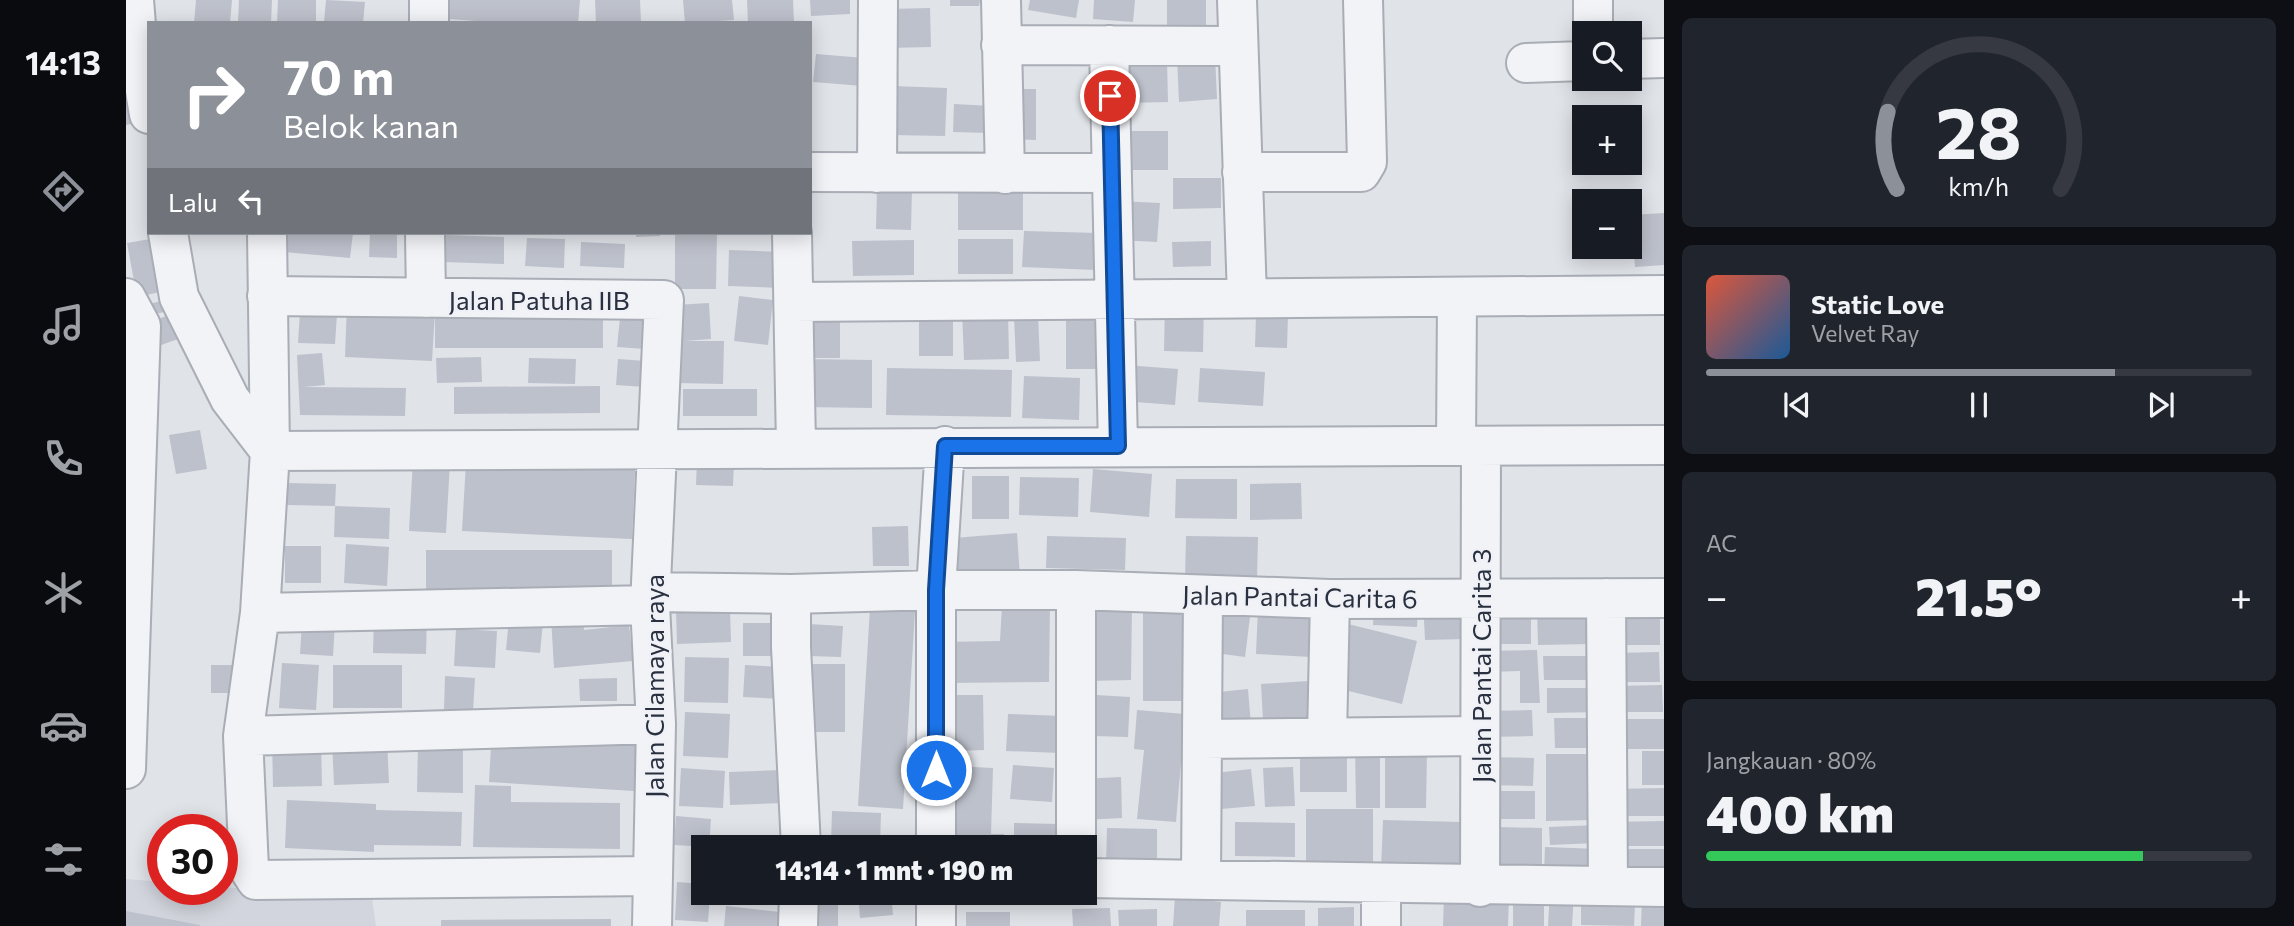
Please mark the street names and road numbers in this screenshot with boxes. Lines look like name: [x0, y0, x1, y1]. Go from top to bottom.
street label: Jalan Patuha IIB: [448, 284, 630, 315]
street label: Jalan Pantai Carita 3: [1465, 549, 1496, 783]
street label: Jalan Cilamaya raya: [638, 574, 669, 798]
street label: Jalan Pantai Carita 6: [1182, 578, 1418, 614]

